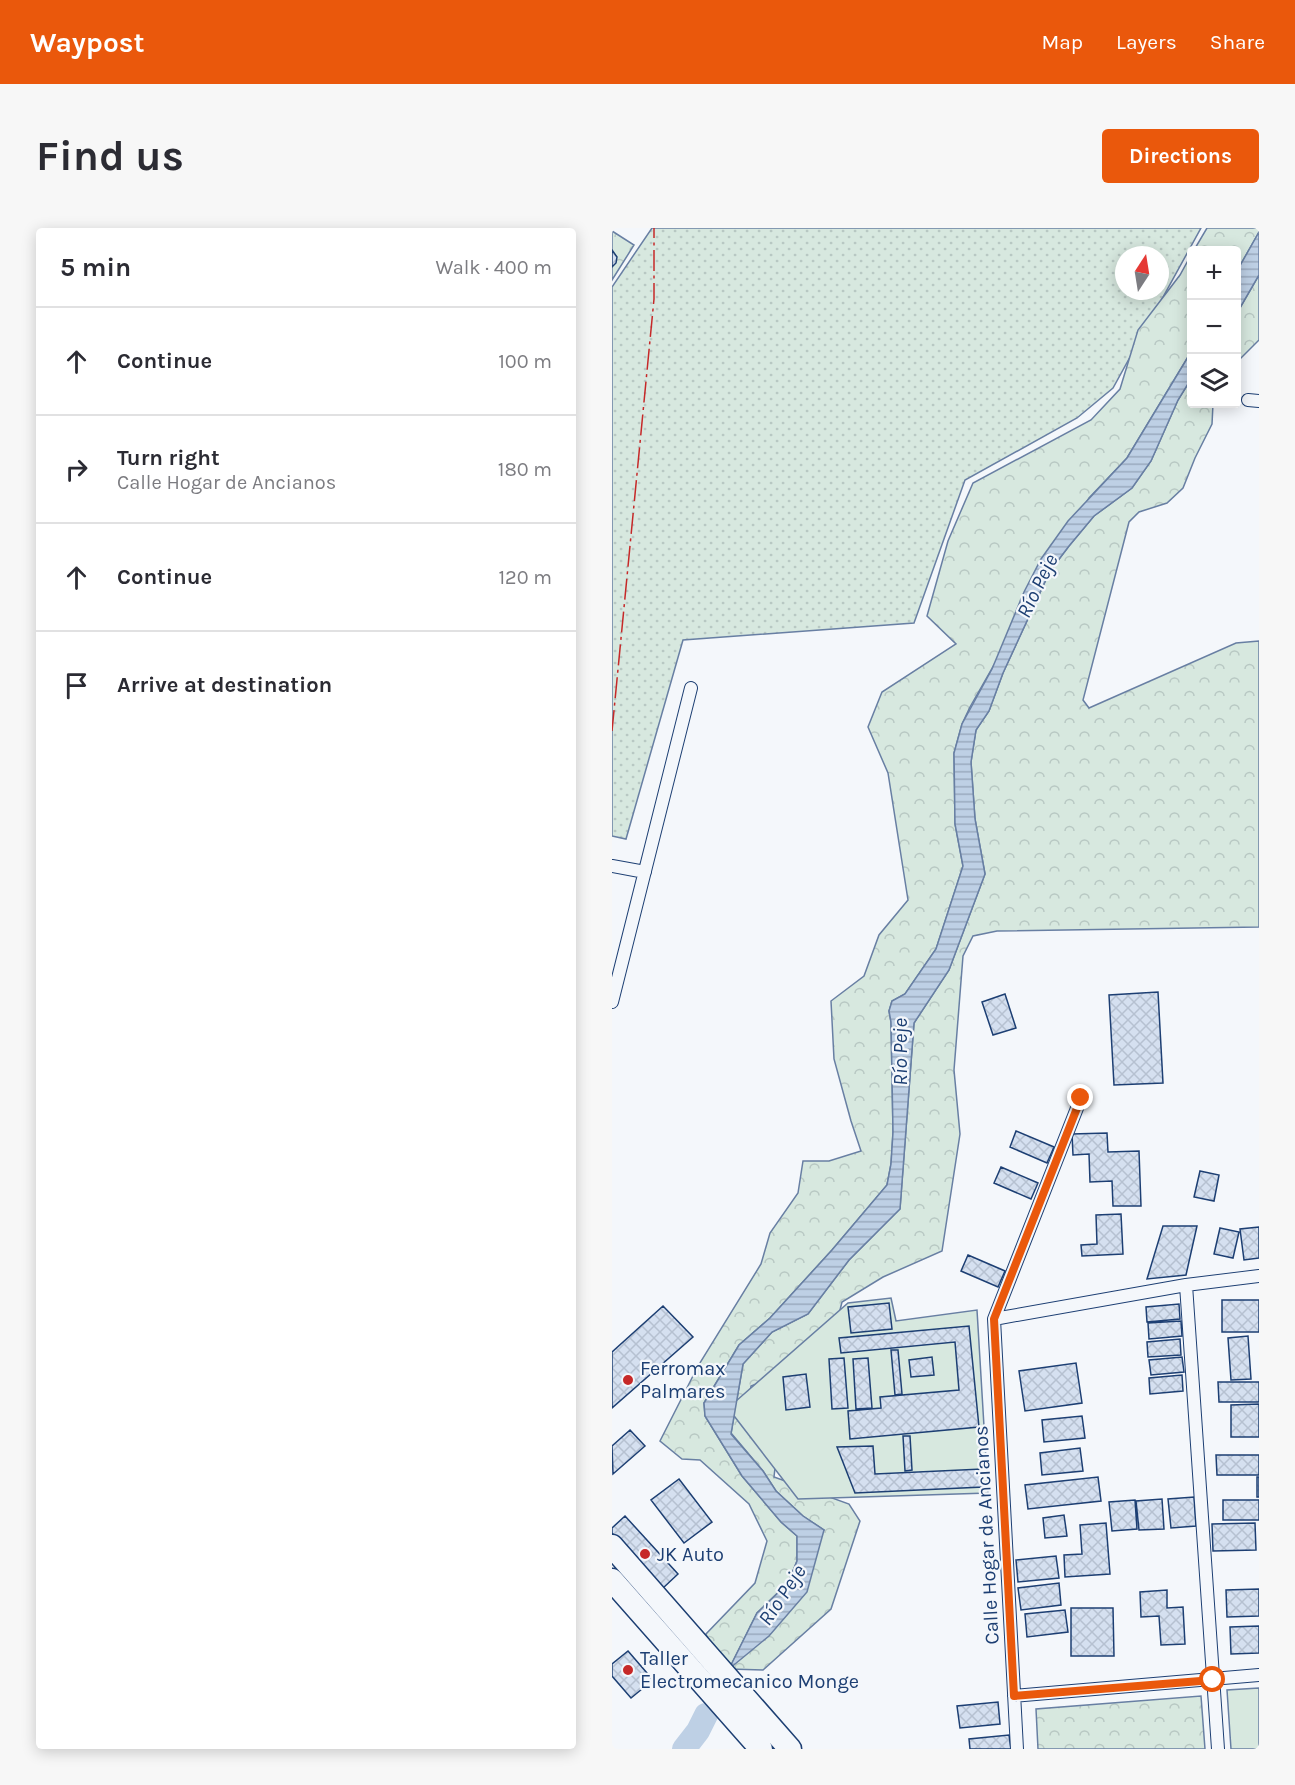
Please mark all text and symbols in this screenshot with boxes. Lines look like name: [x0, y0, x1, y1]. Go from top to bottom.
text: Waypost: [30, 26, 145, 59]
text: Map: [1041, 30, 1083, 54]
text: Layers: [1116, 30, 1177, 54]
text: Share: [1210, 30, 1265, 54]
button: Directions: [1102, 129, 1259, 183]
text: Find us: [36, 131, 184, 181]
north arrow: [1115, 246, 1169, 300]
map controls: [1187, 246, 1241, 408]
button: +: [1187, 246, 1241, 300]
text: 5 min: [60, 252, 131, 283]
text: Walk · 400 m: [435, 256, 552, 279]
button: −: [1187, 300, 1241, 354]
icon: ahead: [60, 345, 93, 378]
text: Continue: [117, 348, 212, 374]
text: 100 m: [498, 350, 552, 373]
button: layers: [1187, 354, 1241, 408]
text: Turn right: [117, 445, 220, 471]
icon: right: [60, 453, 93, 486]
text: 180 m: [498, 458, 552, 481]
text: Calle Hogar de Ancianos: [117, 471, 336, 494]
water label: Río Peje: [1011, 550, 1063, 622]
icon: ahead: [60, 561, 93, 594]
text: Continue: [117, 564, 212, 590]
text: 120 m: [498, 566, 552, 589]
icon: arrive: [60, 669, 93, 702]
text: Arrive at destination: [117, 672, 332, 698]
water label: Río Peje: [888, 1018, 912, 1086]
route end: [1067, 1084, 1093, 1110]
place label: Ferromax Palmares: [640, 1357, 726, 1403]
marker: Ferromax Palmares: [621, 1373, 635, 1387]
street label: Calle Hogar de Ancianos: [969, 1425, 1004, 1645]
place label: JK Auto: [657, 1543, 724, 1566]
marker: JK Auto: [638, 1547, 652, 1561]
water label: Río Peje: [753, 1560, 811, 1630]
place label: Taller Electromecanico Monge: [640, 1647, 859, 1693]
marker: Taller Electromecanico Monge: [621, 1663, 635, 1677]
route start: [1199, 1666, 1225, 1692]

